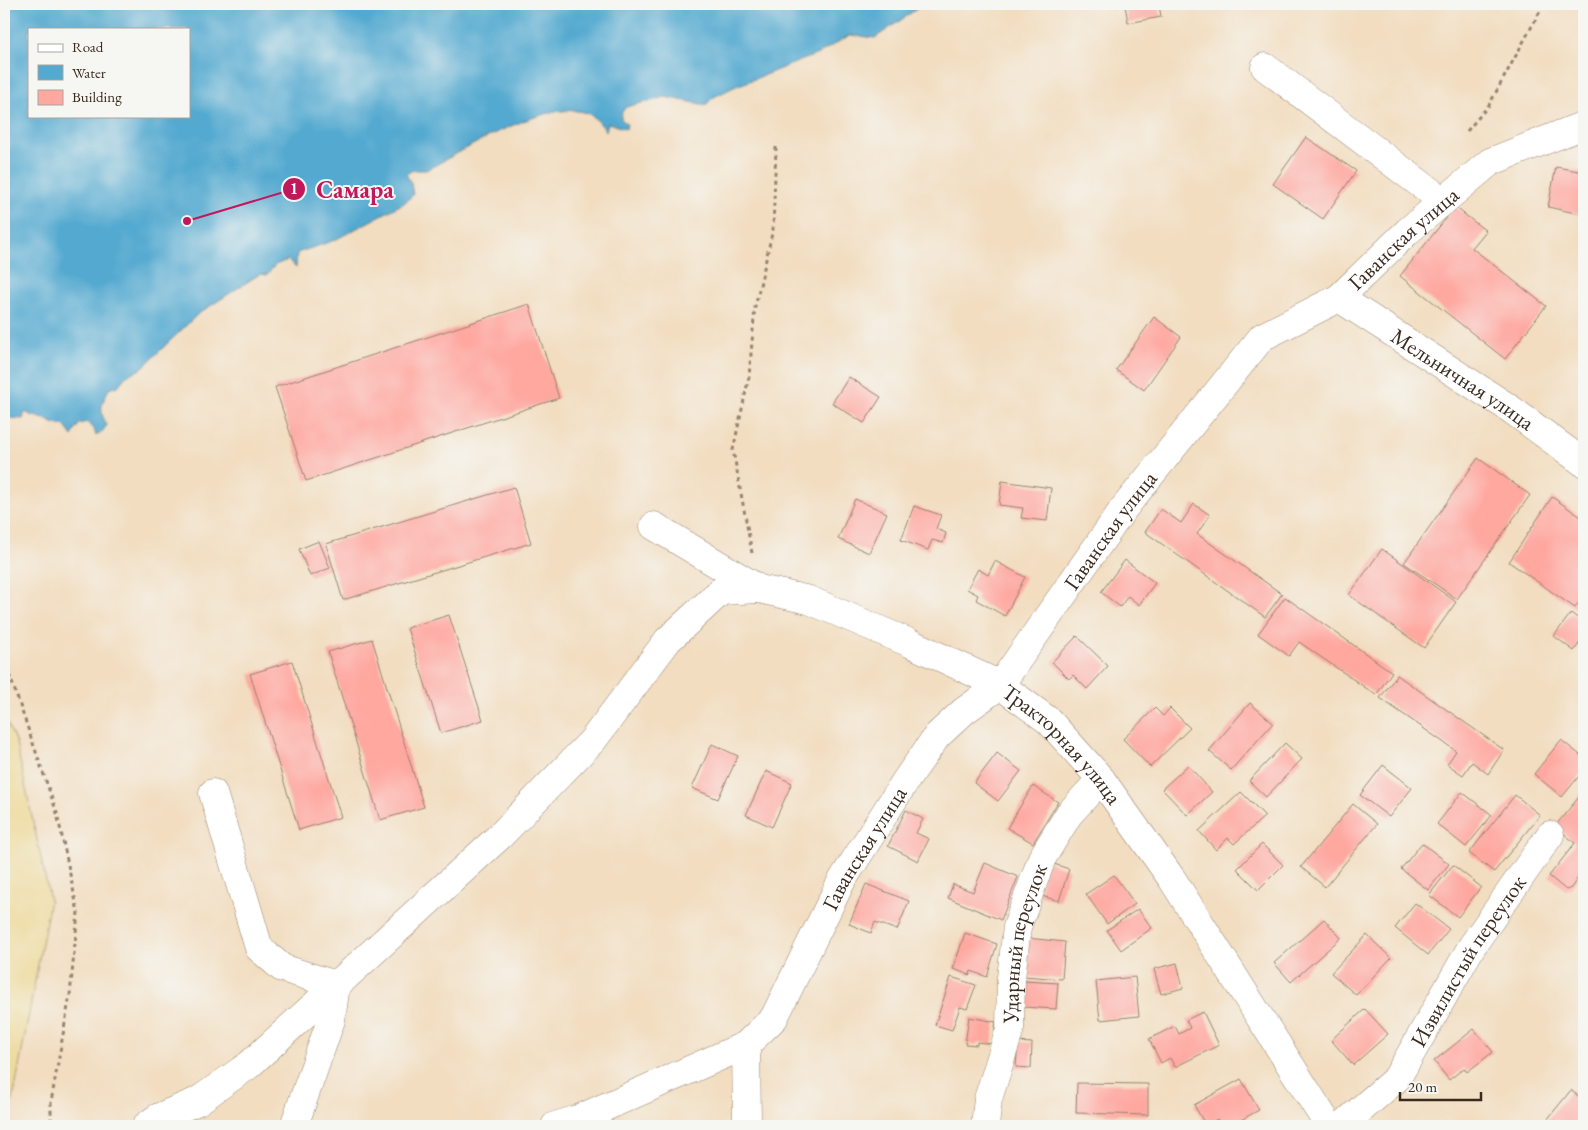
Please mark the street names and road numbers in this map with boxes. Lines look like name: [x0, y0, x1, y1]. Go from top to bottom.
street label: Гаванская улица: [1341, 180, 1465, 296]
street label: Мельничная улица: [1386, 321, 1541, 437]
street label: Гаванская улица: [1057, 464, 1163, 595]
street label: Тракторная улица: [996, 677, 1129, 810]
street label: Гаванская улица: [815, 780, 913, 915]
street label: Ударный переулок: [996, 859, 1054, 1025]
street label: Извилистый переулок: [1403, 869, 1532, 1052]

